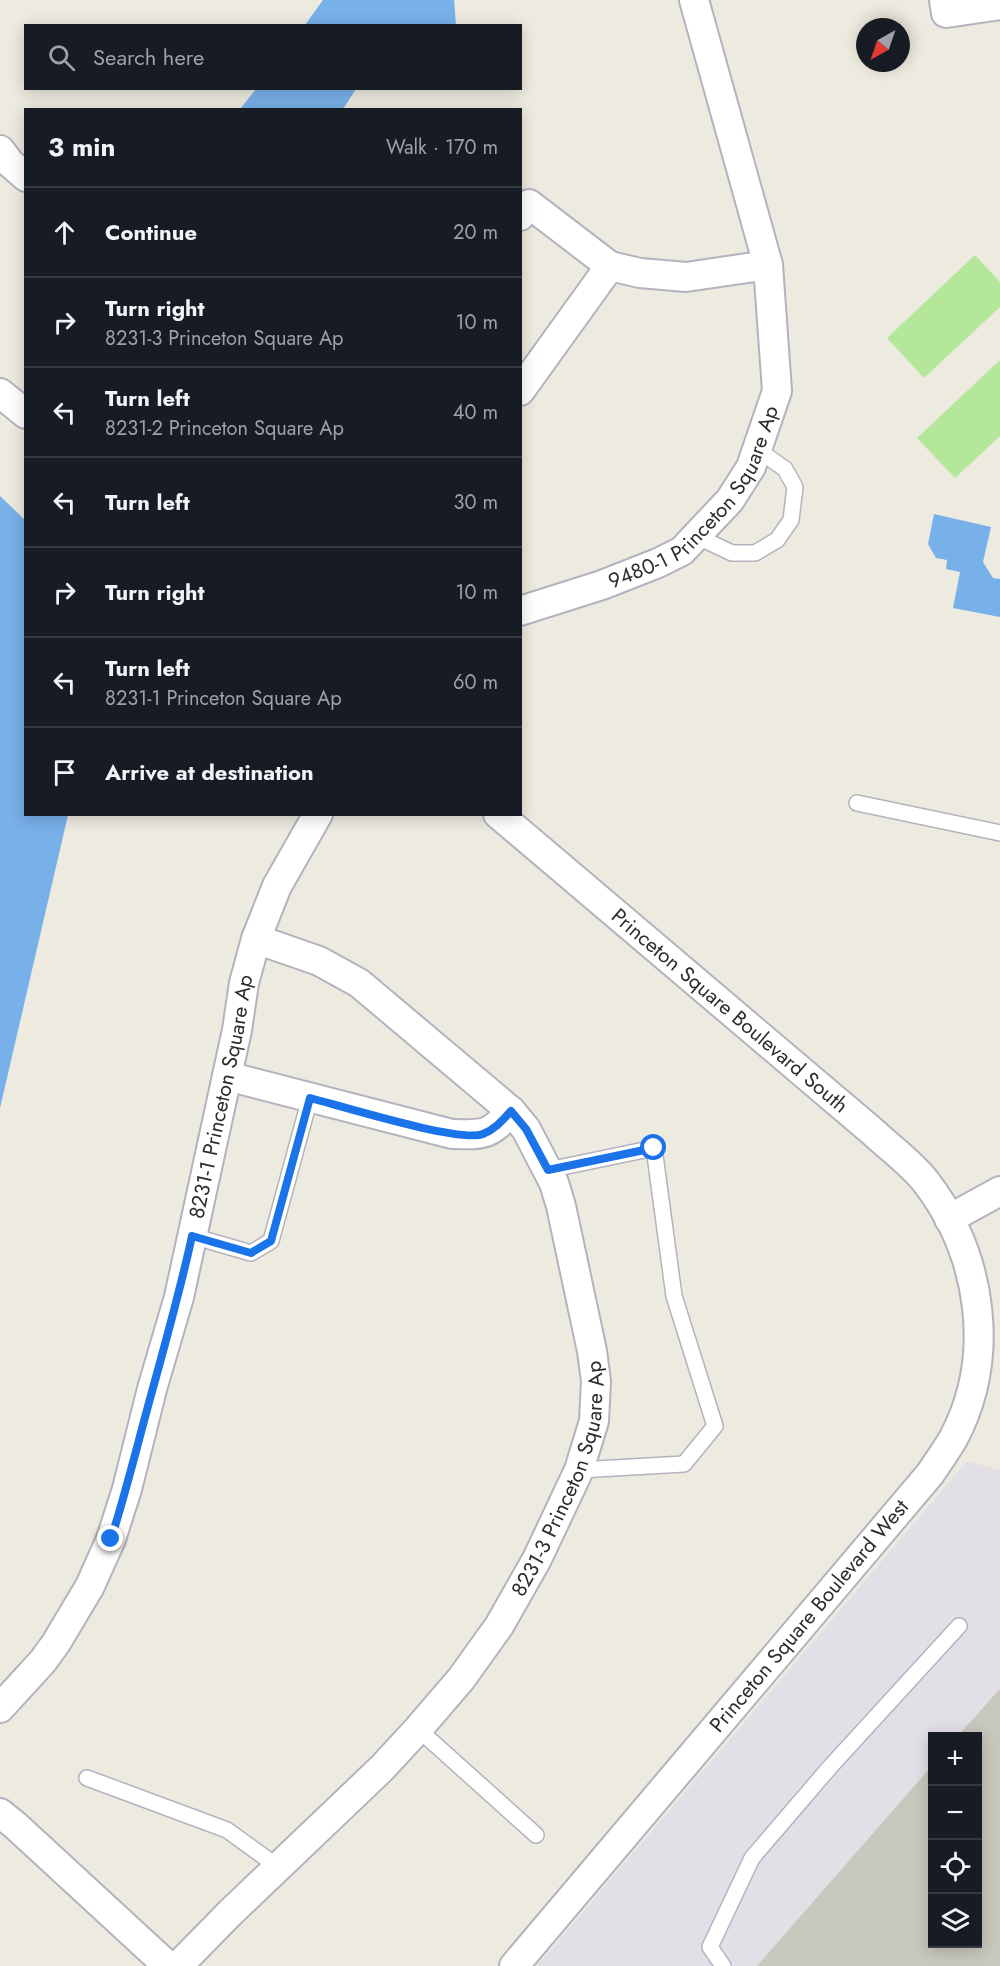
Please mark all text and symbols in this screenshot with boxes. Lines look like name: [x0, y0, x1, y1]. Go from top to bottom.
north arrow: [856, 18, 910, 72]
search box: [24, 24, 522, 90]
icon: search: [45, 41, 78, 74]
text: Search here: [93, 41, 204, 73]
text: 3 min: [48, 128, 115, 166]
text: Walk · 170 m: [386, 133, 498, 162]
icon: ahead: [48, 216, 81, 249]
text: Continue: [105, 216, 197, 248]
text: 20 m: [453, 218, 498, 247]
text: Turn right: [105, 292, 205, 324]
icon: right: [48, 306, 81, 339]
text: 10 m: [455, 308, 498, 337]
text: 8231-3 Princeton Square Ap: [105, 324, 343, 353]
text: Turn left: [105, 382, 190, 414]
icon: left: [48, 396, 81, 429]
text: 40 m: [453, 398, 498, 427]
street label: 9480-1 Princeton Square Ap: [604, 401, 786, 596]
text: 8231-2 Princeton Square Ap: [105, 414, 344, 443]
icon: left: [48, 486, 81, 519]
text: Turn left: [105, 486, 190, 518]
text: 30 m: [453, 488, 498, 517]
icon: right: [48, 576, 81, 609]
text: Turn right: [105, 576, 205, 608]
text: 10 m: [455, 578, 498, 607]
text: Turn left: [105, 652, 190, 684]
icon: left: [48, 666, 81, 699]
text: 60 m: [453, 668, 498, 697]
text: 8231-1 Princeton Square Ap: [105, 684, 342, 713]
icon: arrive: [48, 756, 81, 789]
text: Arrive at destination: [105, 756, 314, 788]
street label: Princeton Square Boulevard South: [605, 901, 855, 1120]
street label: 8231-1 Princeton Square Ap: [181, 971, 261, 1222]
route start: [640, 1134, 666, 1160]
street label: 8231-3 Princeton Square Ap: [504, 1359, 612, 1602]
street label: Princeton Square Boulevard West: [702, 1493, 916, 1739]
route end: [97, 1525, 123, 1551]
map controls: [928, 1732, 982, 1948]
button: +: [928, 1732, 982, 1786]
button: −: [928, 1786, 982, 1840]
button: locate: [928, 1840, 982, 1894]
button: layers: [928, 1894, 982, 1948]

